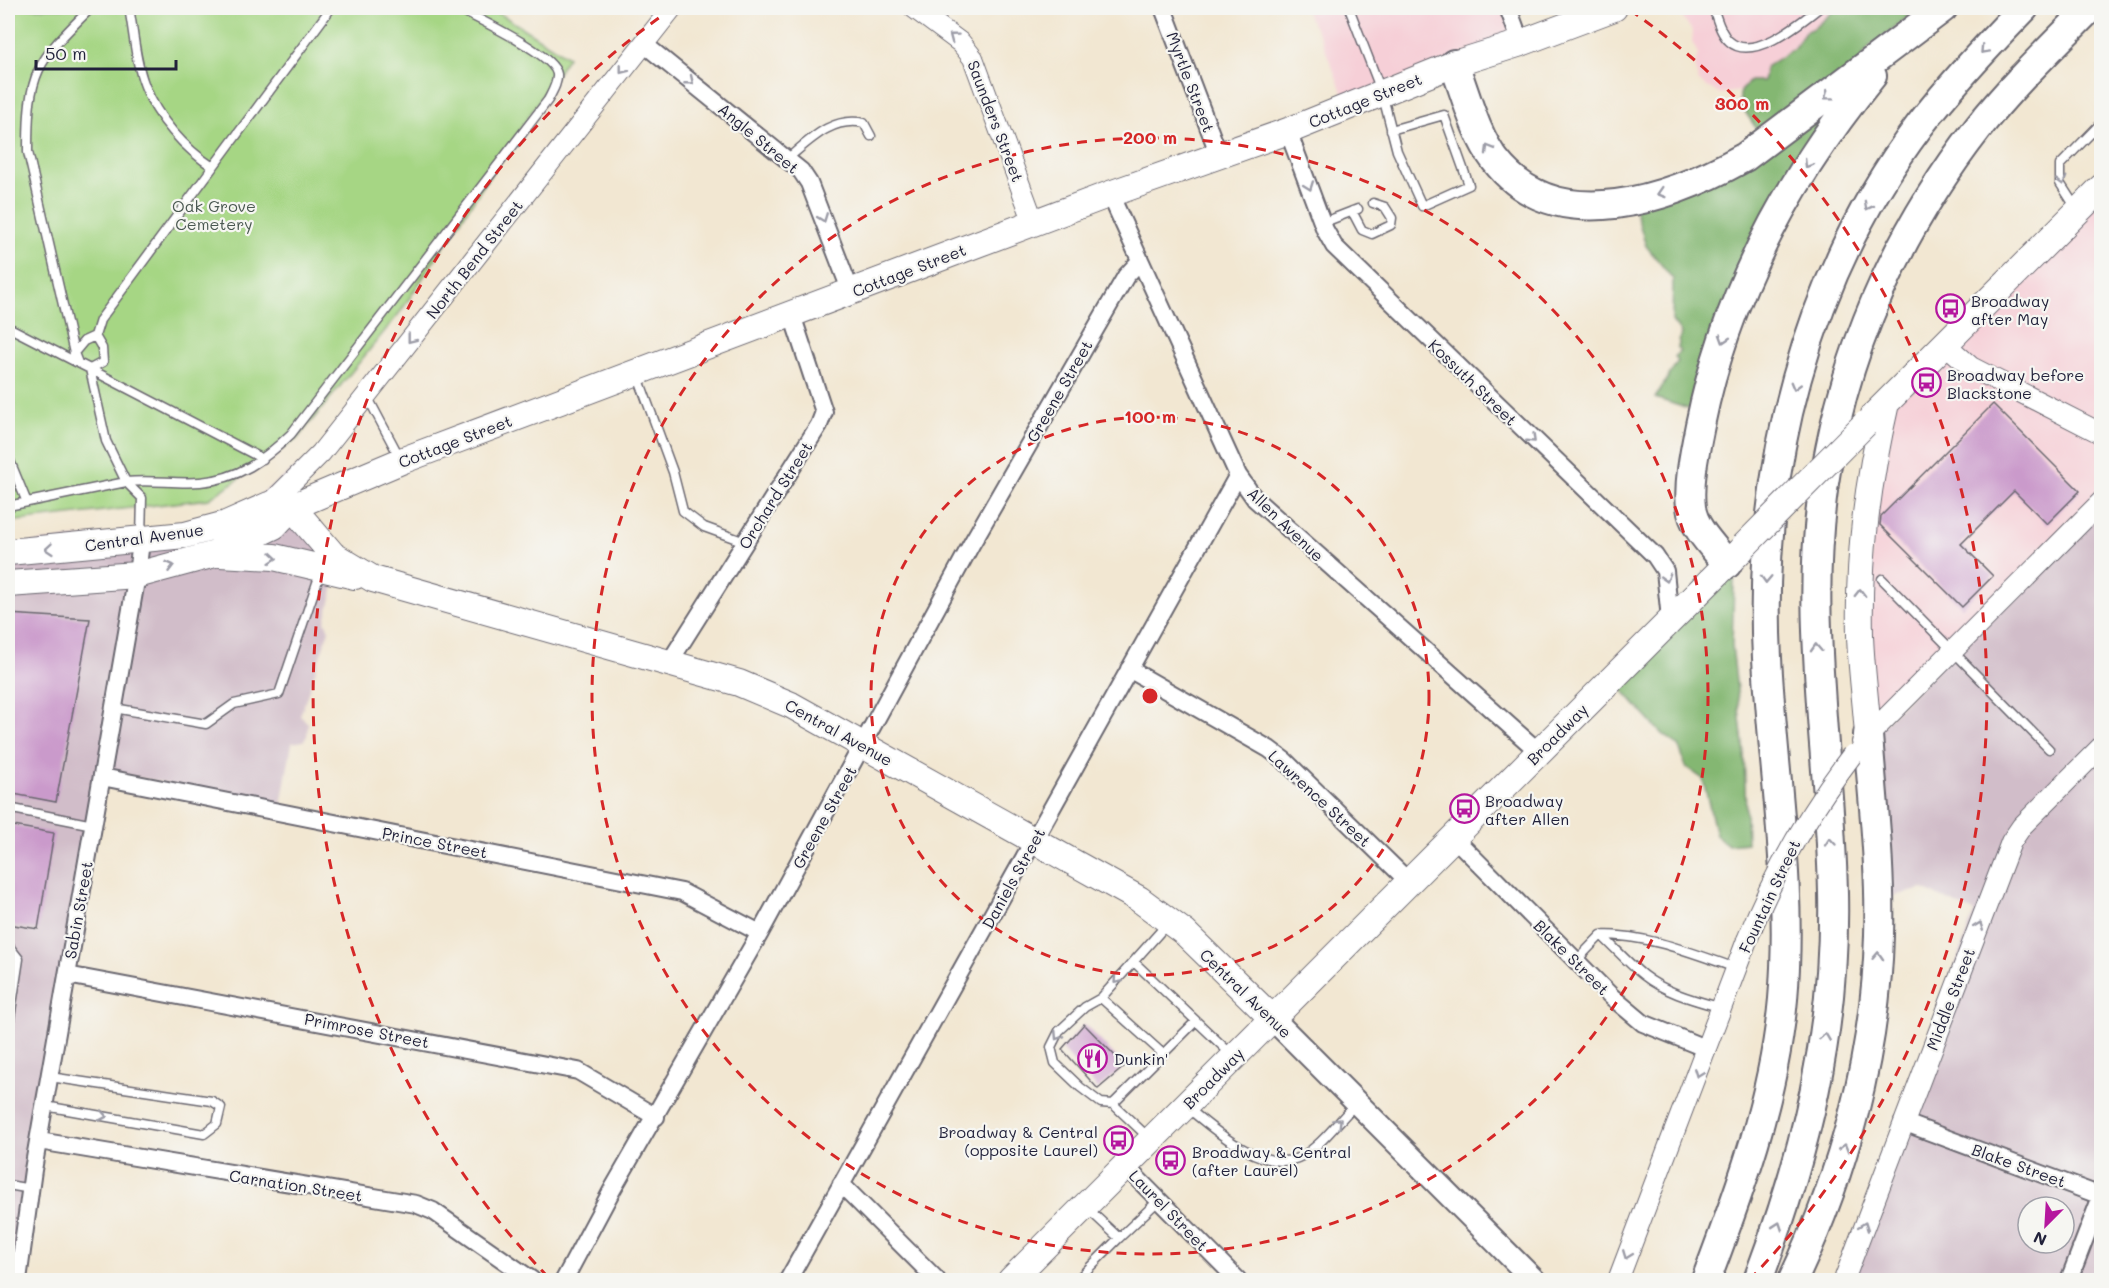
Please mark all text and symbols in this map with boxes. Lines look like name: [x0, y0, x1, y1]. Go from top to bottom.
street label: Myrtle Street: [1162, 29, 1220, 135]
scale bar: [36, 33, 176, 71]
one-way arrow: [948, 33, 959, 44]
text: 50 m: [45, 41, 87, 65]
one-way arrow: [1980, 43, 1991, 54]
street label: Saunders Street: [963, 57, 1029, 185]
one-way arrow: [620, 64, 631, 75]
street label: Cottage Street: [1305, 68, 1425, 132]
one-way arrow: [683, 73, 694, 84]
one-way arrow: [1824, 89, 1835, 100]
text: 300 m: [1715, 91, 1769, 115]
street label: Angle Street: [714, 98, 804, 178]
text: 200 m: [1123, 125, 1177, 149]
one-way arrow: [1484, 145, 1496, 155]
one-way arrow: [1804, 157, 1815, 168]
one-way arrow: [2055, 175, 2067, 186]
one-way arrow: [1301, 180, 1314, 191]
one-way arrow: [1656, 186, 1667, 198]
park label: Oak Grove Cemetery: [172, 195, 256, 234]
street label: North Bend Street: [421, 195, 527, 323]
one-way arrow: [1864, 200, 1875, 211]
one-way arrow: [815, 212, 828, 223]
street label: Cottage Street: [849, 239, 969, 301]
place label: Broadway after May: [1971, 290, 2049, 329]
bus stop icon: Broadway after May: [1934, 293, 1966, 325]
one-way arrow: [408, 332, 419, 343]
one-way arrow: [1718, 333, 1731, 344]
street label: Kossuth Street: [1424, 334, 1522, 430]
street label: Greene Street: [1021, 336, 1097, 446]
place label: Broadway before Blackstone: [1947, 364, 2084, 403]
bus stop icon: Broadway before Blackstone: [1910, 367, 1942, 399]
one-way arrow: [1789, 381, 1802, 391]
text: 100 m: [1124, 404, 1176, 428]
street label: Cottage Street: [395, 410, 515, 472]
one-way arrow: [1524, 431, 1535, 442]
street label: Orchard Street: [733, 437, 817, 553]
street label: Allen Avenue: [1243, 482, 1329, 566]
street label: Central Avenue: [83, 518, 205, 556]
one-way arrow: [45, 542, 54, 555]
one-way arrow: [269, 551, 278, 564]
one-way arrow: [164, 561, 174, 573]
one-way arrow: [1659, 572, 1671, 583]
one-way arrow: [1760, 574, 1773, 583]
one-way arrow: [1854, 589, 1867, 598]
one-way arrow: [1809, 643, 1822, 652]
centre of rings: [1140, 686, 1160, 706]
street label: Central Avenue: [782, 694, 896, 770]
street label: Broadway: [1522, 699, 1592, 769]
street label: Lawrence Street: [1264, 745, 1376, 851]
street label: Greene Street: [787, 762, 861, 872]
place label: Broadway after Allen: [1485, 790, 1569, 829]
bus stop icon: Broadway after Allen: [1448, 793, 1480, 825]
street label: Prince Street: [381, 821, 489, 863]
street label: Daniels Street: [977, 824, 1049, 932]
street label: Fountain Street: [1734, 836, 1804, 956]
one-way arrow: [1824, 838, 1837, 847]
street label: Sabin Street: [59, 859, 97, 961]
street label: Blake Street: [1530, 915, 1614, 999]
one-way arrow: [1972, 921, 1984, 932]
street label: Central Avenue: [1196, 944, 1296, 1042]
street label: Middle Street: [1921, 945, 1979, 1053]
one-way arrow: [1871, 952, 1884, 961]
one-way arrow: [1114, 973, 1125, 984]
street label: Primrose Street: [303, 1008, 431, 1052]
one-way arrow: [1054, 1029, 1065, 1040]
one-way arrow: [1819, 1032, 1831, 1041]
restaurant icon: Dunkin': [1077, 1042, 1109, 1074]
street label: Broadway: [1178, 1043, 1248, 1113]
place label: Dunkin': [1114, 1048, 1168, 1069]
one-way arrow: [1693, 1067, 1705, 1078]
one-way arrow: [98, 1110, 107, 1122]
one-way arrow: [1331, 1118, 1342, 1128]
place label: Broadway & Central (opposite Laurel): [939, 1121, 1098, 1160]
bus stop icon: Broadway & Central (opposite Laurel): [1103, 1124, 1135, 1156]
street label: Blake Street: [1969, 1138, 2069, 1192]
place label: Broadway & Central (after Laurel): [1192, 1141, 1351, 1180]
one-way arrow: [1837, 1143, 1849, 1154]
bus stop icon: Broadway & Central (after Laurel): [1155, 1144, 1187, 1176]
street label: Carnation Street: [228, 1164, 364, 1206]
street label: Laurel Street: [1125, 1165, 1213, 1255]
north arrow: [2016, 1195, 2076, 1255]
one-way arrow: [1771, 1221, 1784, 1231]
one-way arrow: [1857, 1221, 1870, 1232]
text: N: [2030, 1227, 2050, 1251]
one-way arrow: [1622, 1249, 1635, 1260]

